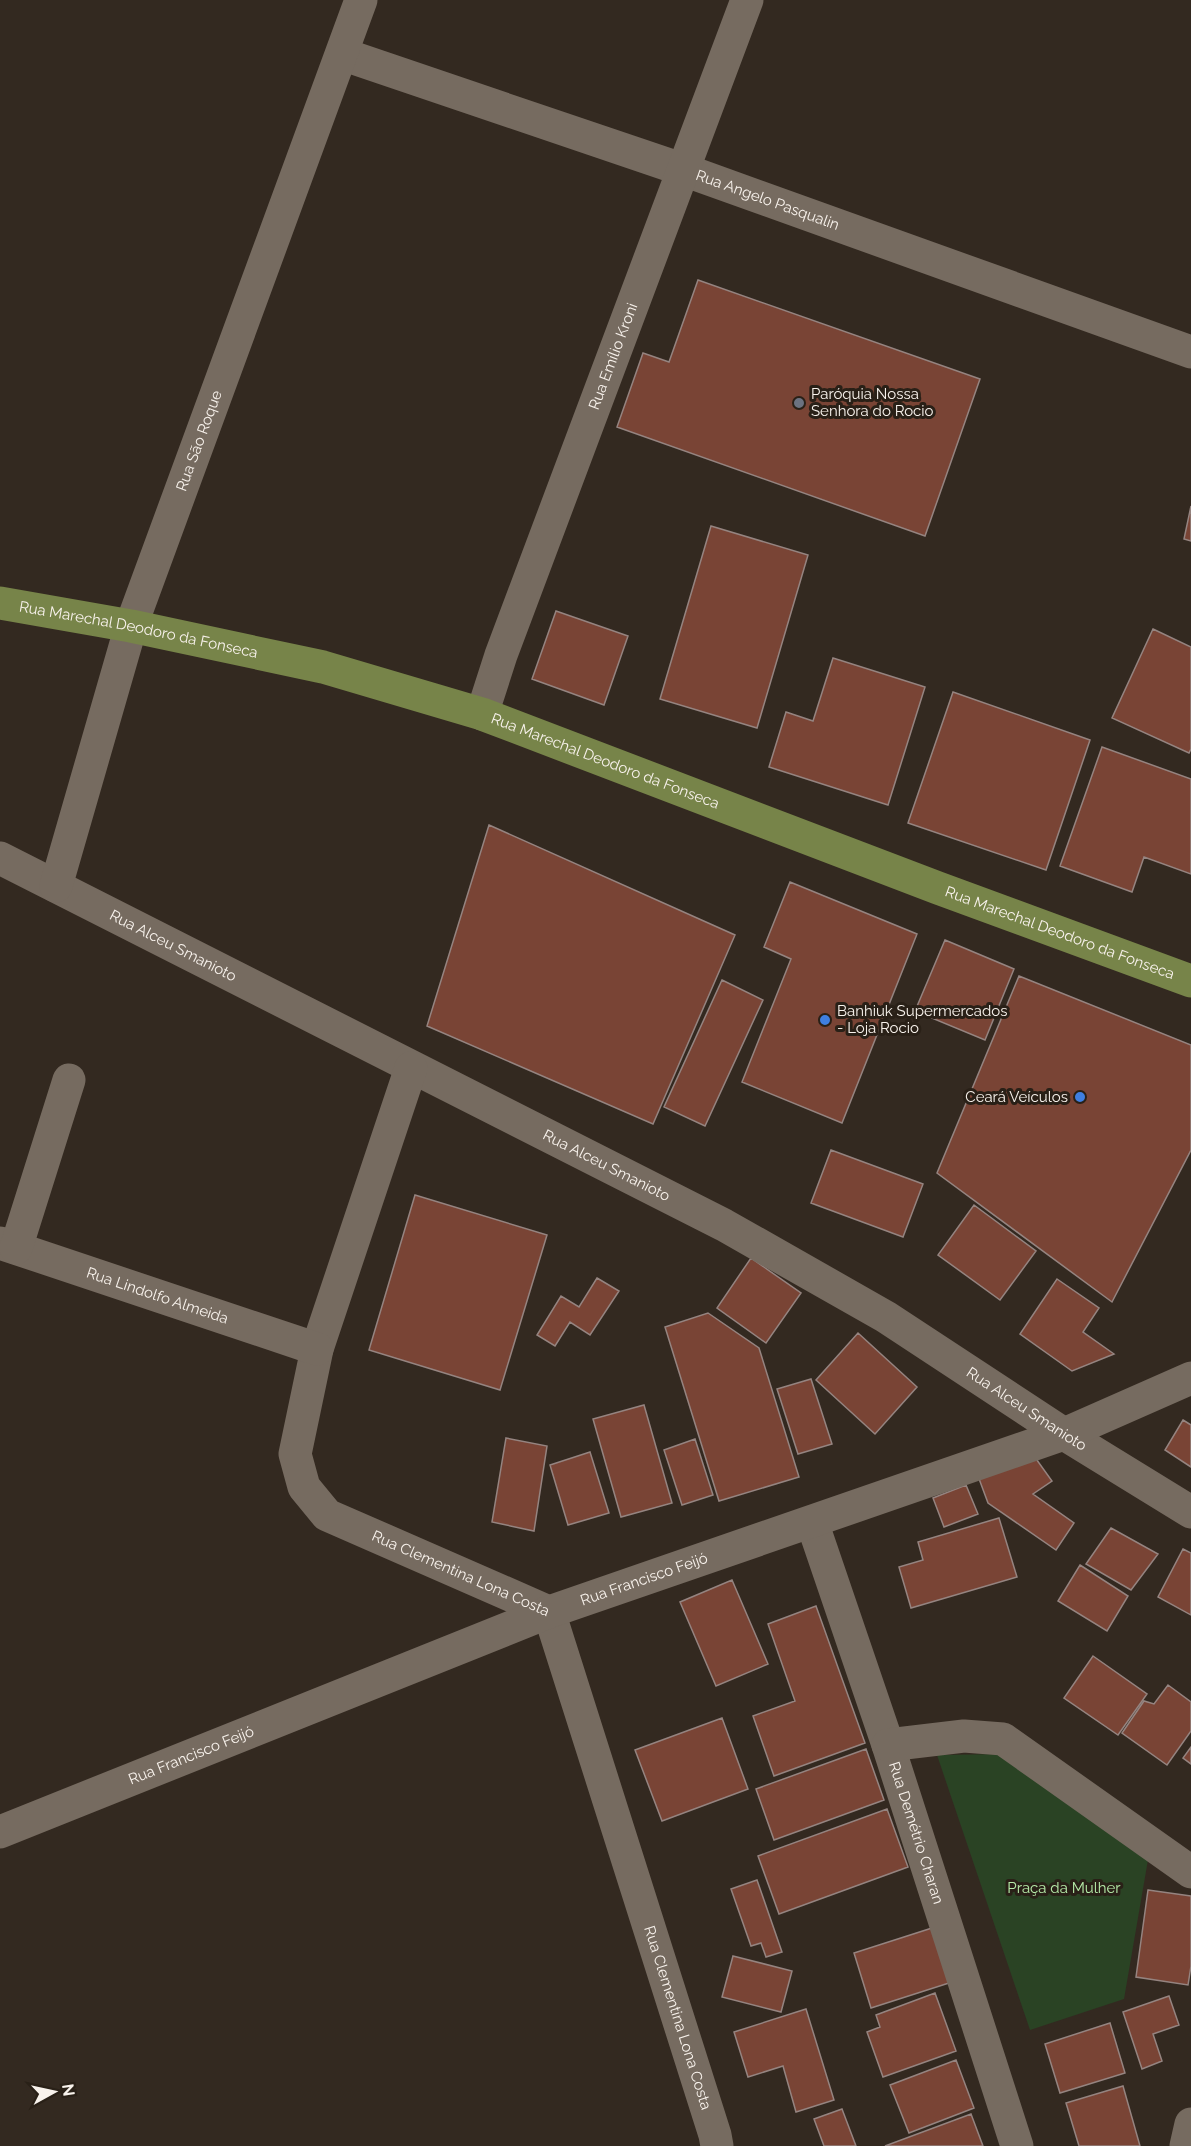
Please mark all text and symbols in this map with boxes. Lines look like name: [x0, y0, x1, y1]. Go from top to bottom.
street label: Rua Angelo Pasqualin: [693, 166, 842, 234]
street label: Rua Emílio Kroni: [585, 300, 641, 412]
place label: Paróquia Nossa Senhora do Rocio: [811, 385, 934, 420]
street label: Rua São Roque: [172, 388, 226, 494]
marker: Paróquia Nossa Senhora do Rocio: [792, 396, 806, 410]
street label: Rua Marechal Deodoro da Fonseca: [18, 598, 259, 662]
street label: Rua Marechal Deodoro da Fonseca: [489, 709, 722, 813]
street label: Rua Marechal Deodoro da Fonseca: [943, 882, 1177, 983]
street label: Rua Alceu Smanioto: [107, 906, 240, 985]
place label: Banhiuk Supermercados - Loja Rocio: [837, 1002, 1007, 1037]
marker: Banhiuk Supermercados - Loja Rocio: [818, 1013, 832, 1027]
place label: Ceará Veículos: [965, 1088, 1068, 1106]
marker: Ceará Veículos: [1073, 1090, 1087, 1104]
street label: Rua Alceu Smanioto: [540, 1126, 673, 1205]
street label: Rua Lindolfo Almeida: [84, 1264, 231, 1328]
street label: Rua Alceu Smanioto: [963, 1363, 1090, 1455]
street label: Rua Clementina Lona Costa: [369, 1527, 552, 1620]
street label: Rua Francisco Feijó: [578, 1549, 710, 1609]
street label: Rua Francisco Feijó: [126, 1722, 257, 1789]
street label: Rua Demétrio Charan: [885, 1760, 948, 1906]
park label: Praça da Mulher: [1007, 1879, 1121, 1897]
street label: Rua Clementina Lona Costa: [640, 1923, 715, 2112]
north arrow: [24, 2062, 84, 2122]
text: N: [58, 2083, 79, 2097]

